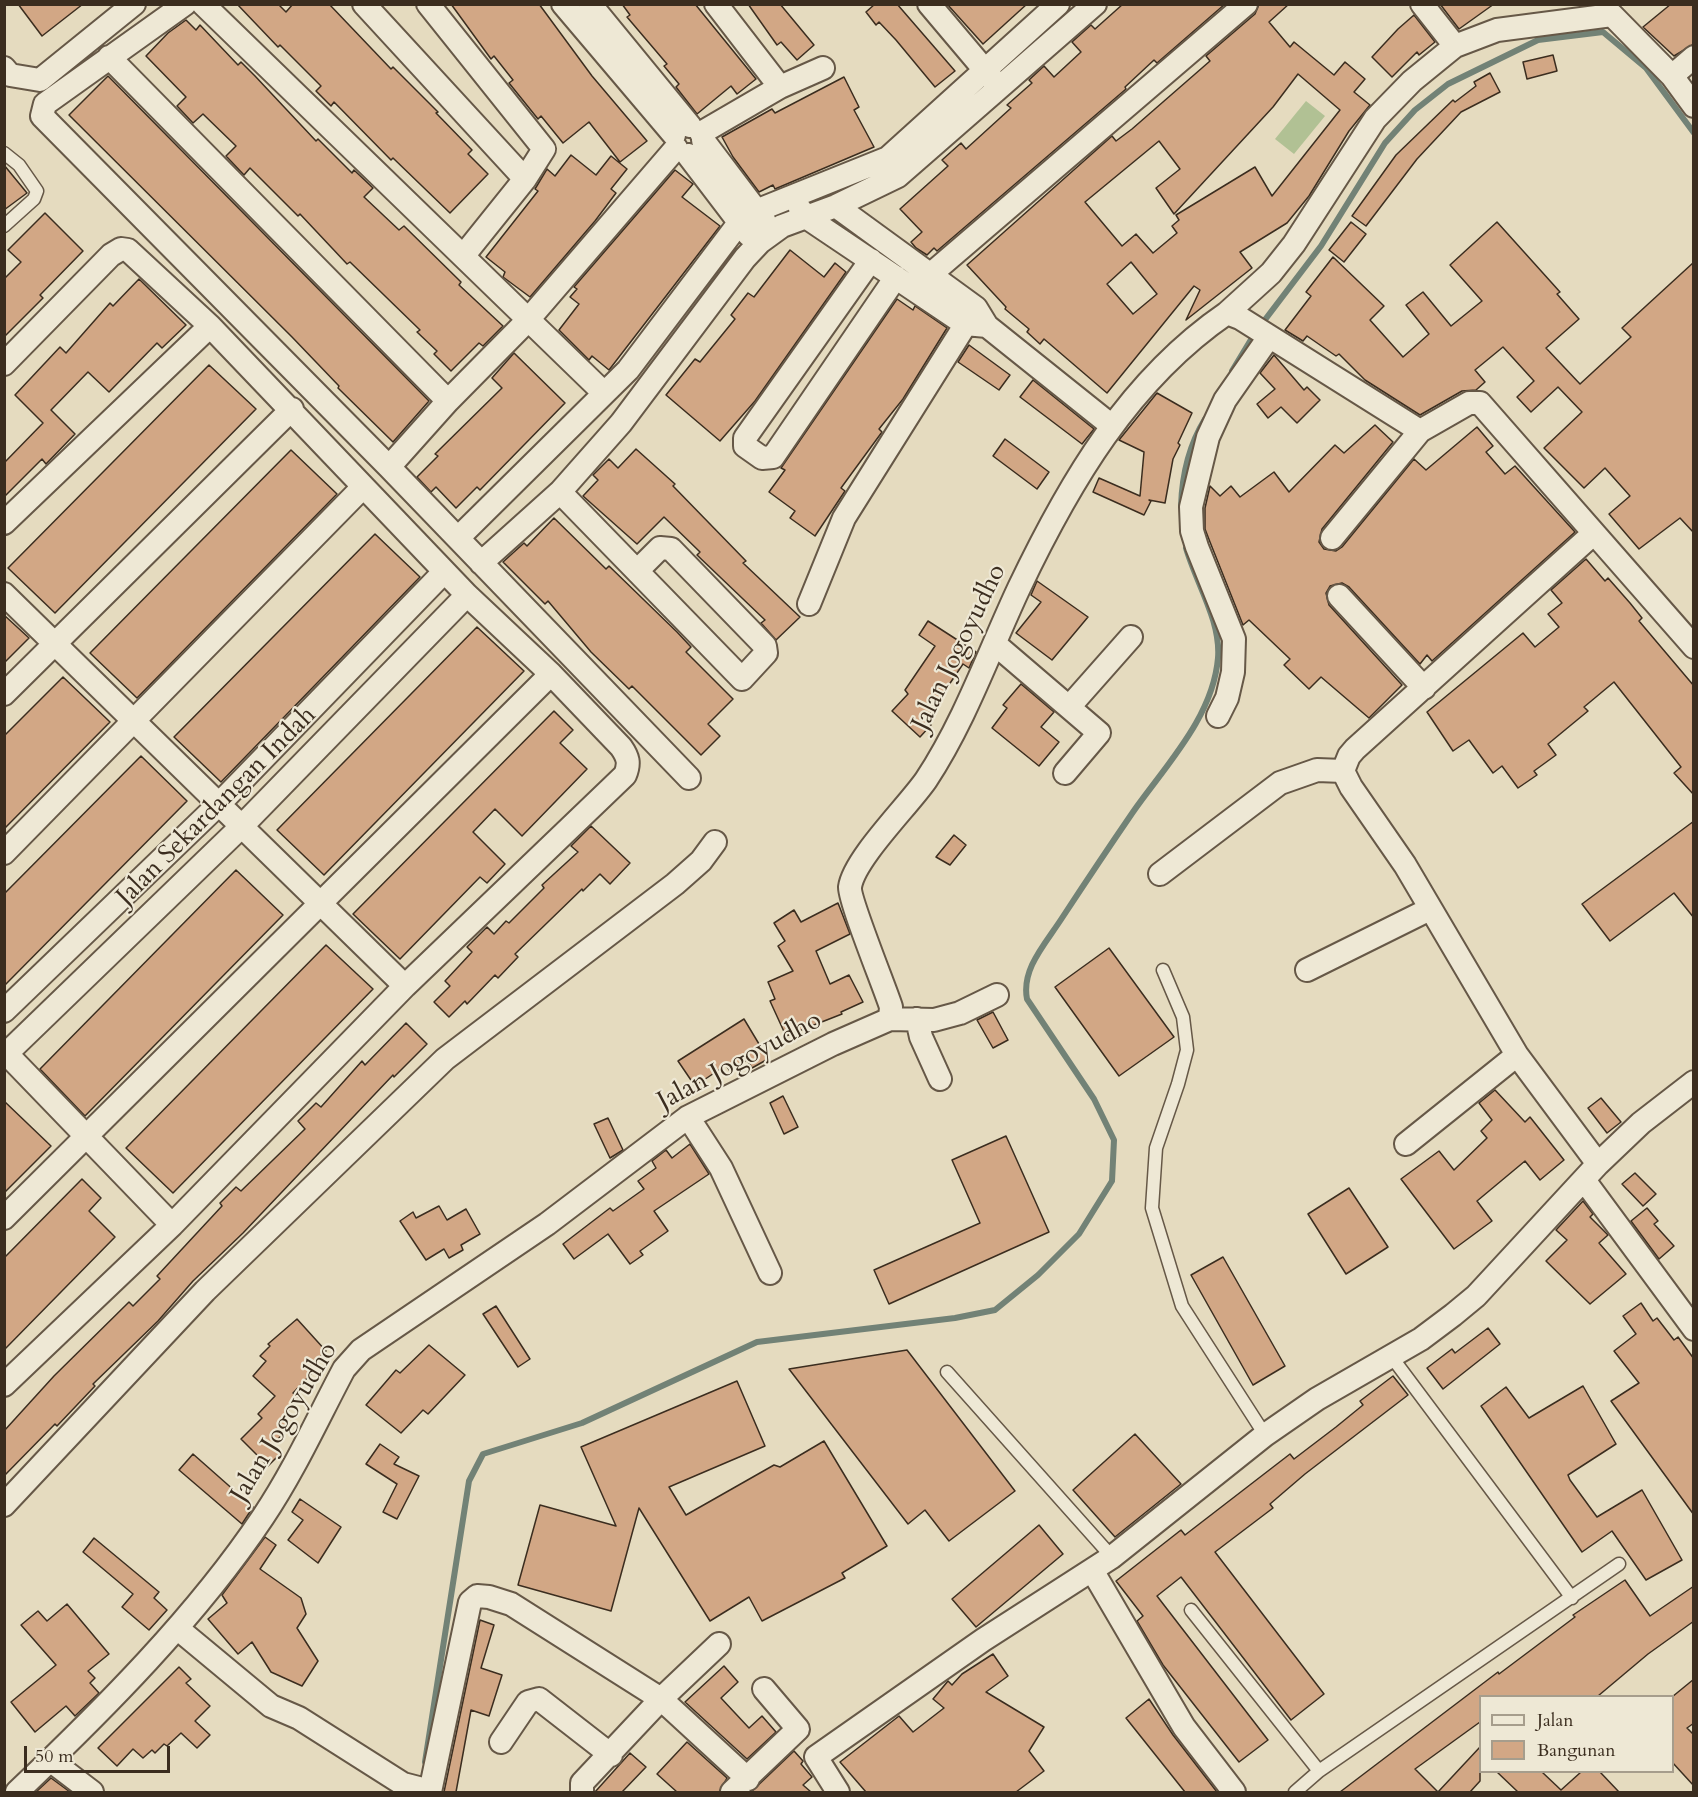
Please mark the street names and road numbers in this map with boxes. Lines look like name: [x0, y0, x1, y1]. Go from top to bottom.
street label: Jalan Jogoyudho: [906, 560, 1014, 736]
street label: Jalan Sekardangan Indah: [111, 701, 323, 913]
street label: Jalan Jogoyudho: [653, 1006, 827, 1118]
street label: Jalan Jogoyudho: [225, 1337, 345, 1509]

